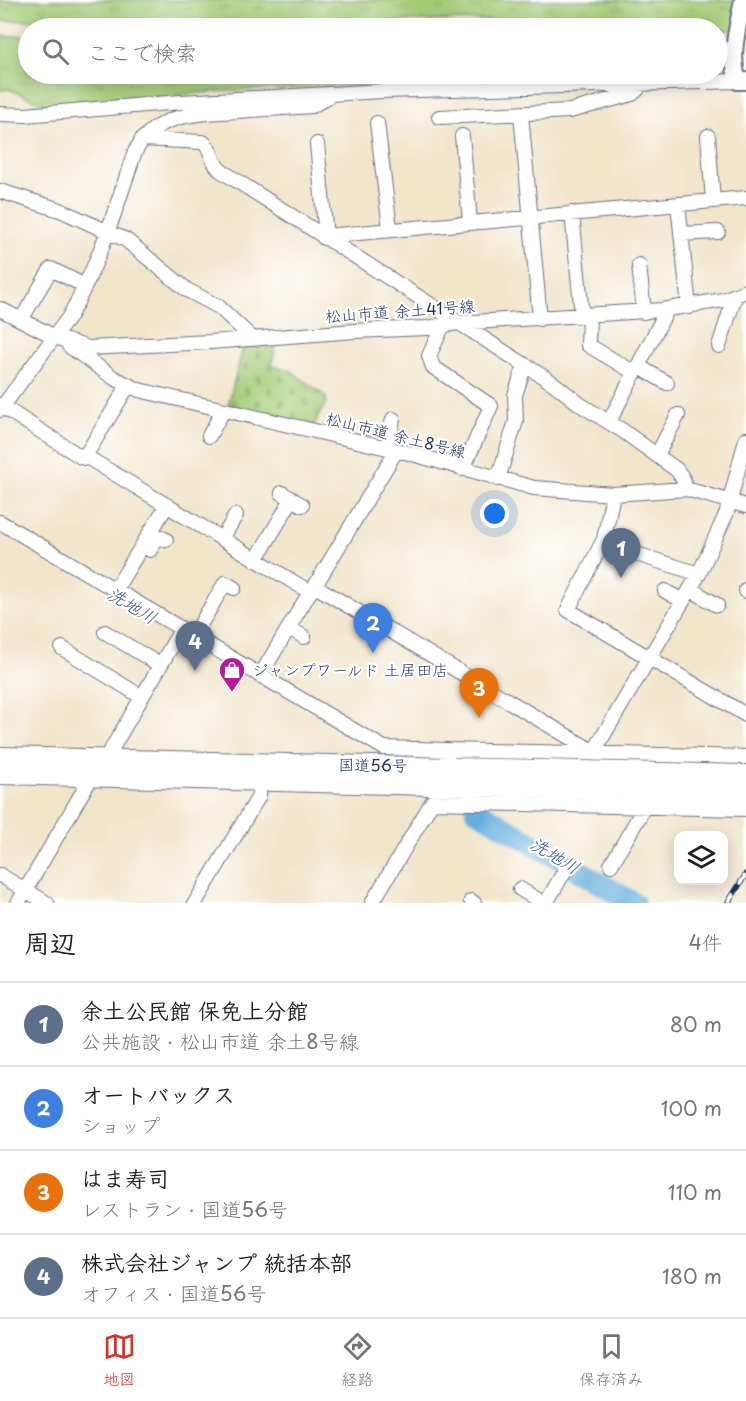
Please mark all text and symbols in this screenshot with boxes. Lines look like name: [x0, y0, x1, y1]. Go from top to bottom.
search box: [18, 18, 728, 84]
icon: search: [39, 35, 72, 68]
text: ここで検索: [87, 35, 197, 68]
street label: 松山市道 余土41号線: [324, 293, 476, 327]
street label: 松山市道 余土8号線: [324, 405, 469, 463]
your location: [480, 499, 509, 528]
pin: 1: [602, 528, 640, 578]
water label: 洗地川: [103, 579, 163, 630]
pin: 2: [354, 604, 392, 653]
pin: 4: [176, 622, 214, 671]
shop icon: ジャンプワールド 土居田店: [217, 655, 247, 693]
place label: ジャンプワールド 土居田店: [252, 657, 448, 681]
pin: 3: [460, 668, 498, 718]
street label: 国道56号: [338, 751, 408, 777]
water label: 洗地川: [526, 829, 586, 880]
map controls: [674, 831, 728, 885]
button: layers: [674, 831, 728, 885]
text: 周辺: [24, 923, 76, 962]
text: 4件: [689, 927, 722, 957]
text: 余土公民館 保免上分館: [81, 993, 308, 1026]
text: 1: [39, 1009, 48, 1039]
text: 80 m: [670, 1009, 722, 1039]
text: 公共施設 · 松山市道 余土8号線: [81, 1026, 359, 1056]
text: オートバックス: [81, 1077, 235, 1110]
text: 2: [36, 1093, 51, 1123]
text: 100 m: [661, 1093, 722, 1123]
text: ショップ: [81, 1110, 160, 1140]
text: はま寿司: [81, 1161, 169, 1194]
text: 3: [37, 1177, 50, 1207]
text: 110 m: [668, 1177, 722, 1207]
text: レストラン · 国道56号: [81, 1194, 288, 1224]
text: 株式会社ジャンプ 統括本部: [81, 1245, 352, 1278]
text: 4: [37, 1261, 50, 1291]
text: 180 m: [662, 1261, 722, 1291]
text: オフィス · 国道56号: [81, 1278, 267, 1308]
tab: 地図: [103, 1330, 136, 1390]
tab: 経路: [341, 1330, 374, 1390]
tab: 保存済み: [579, 1330, 643, 1390]

